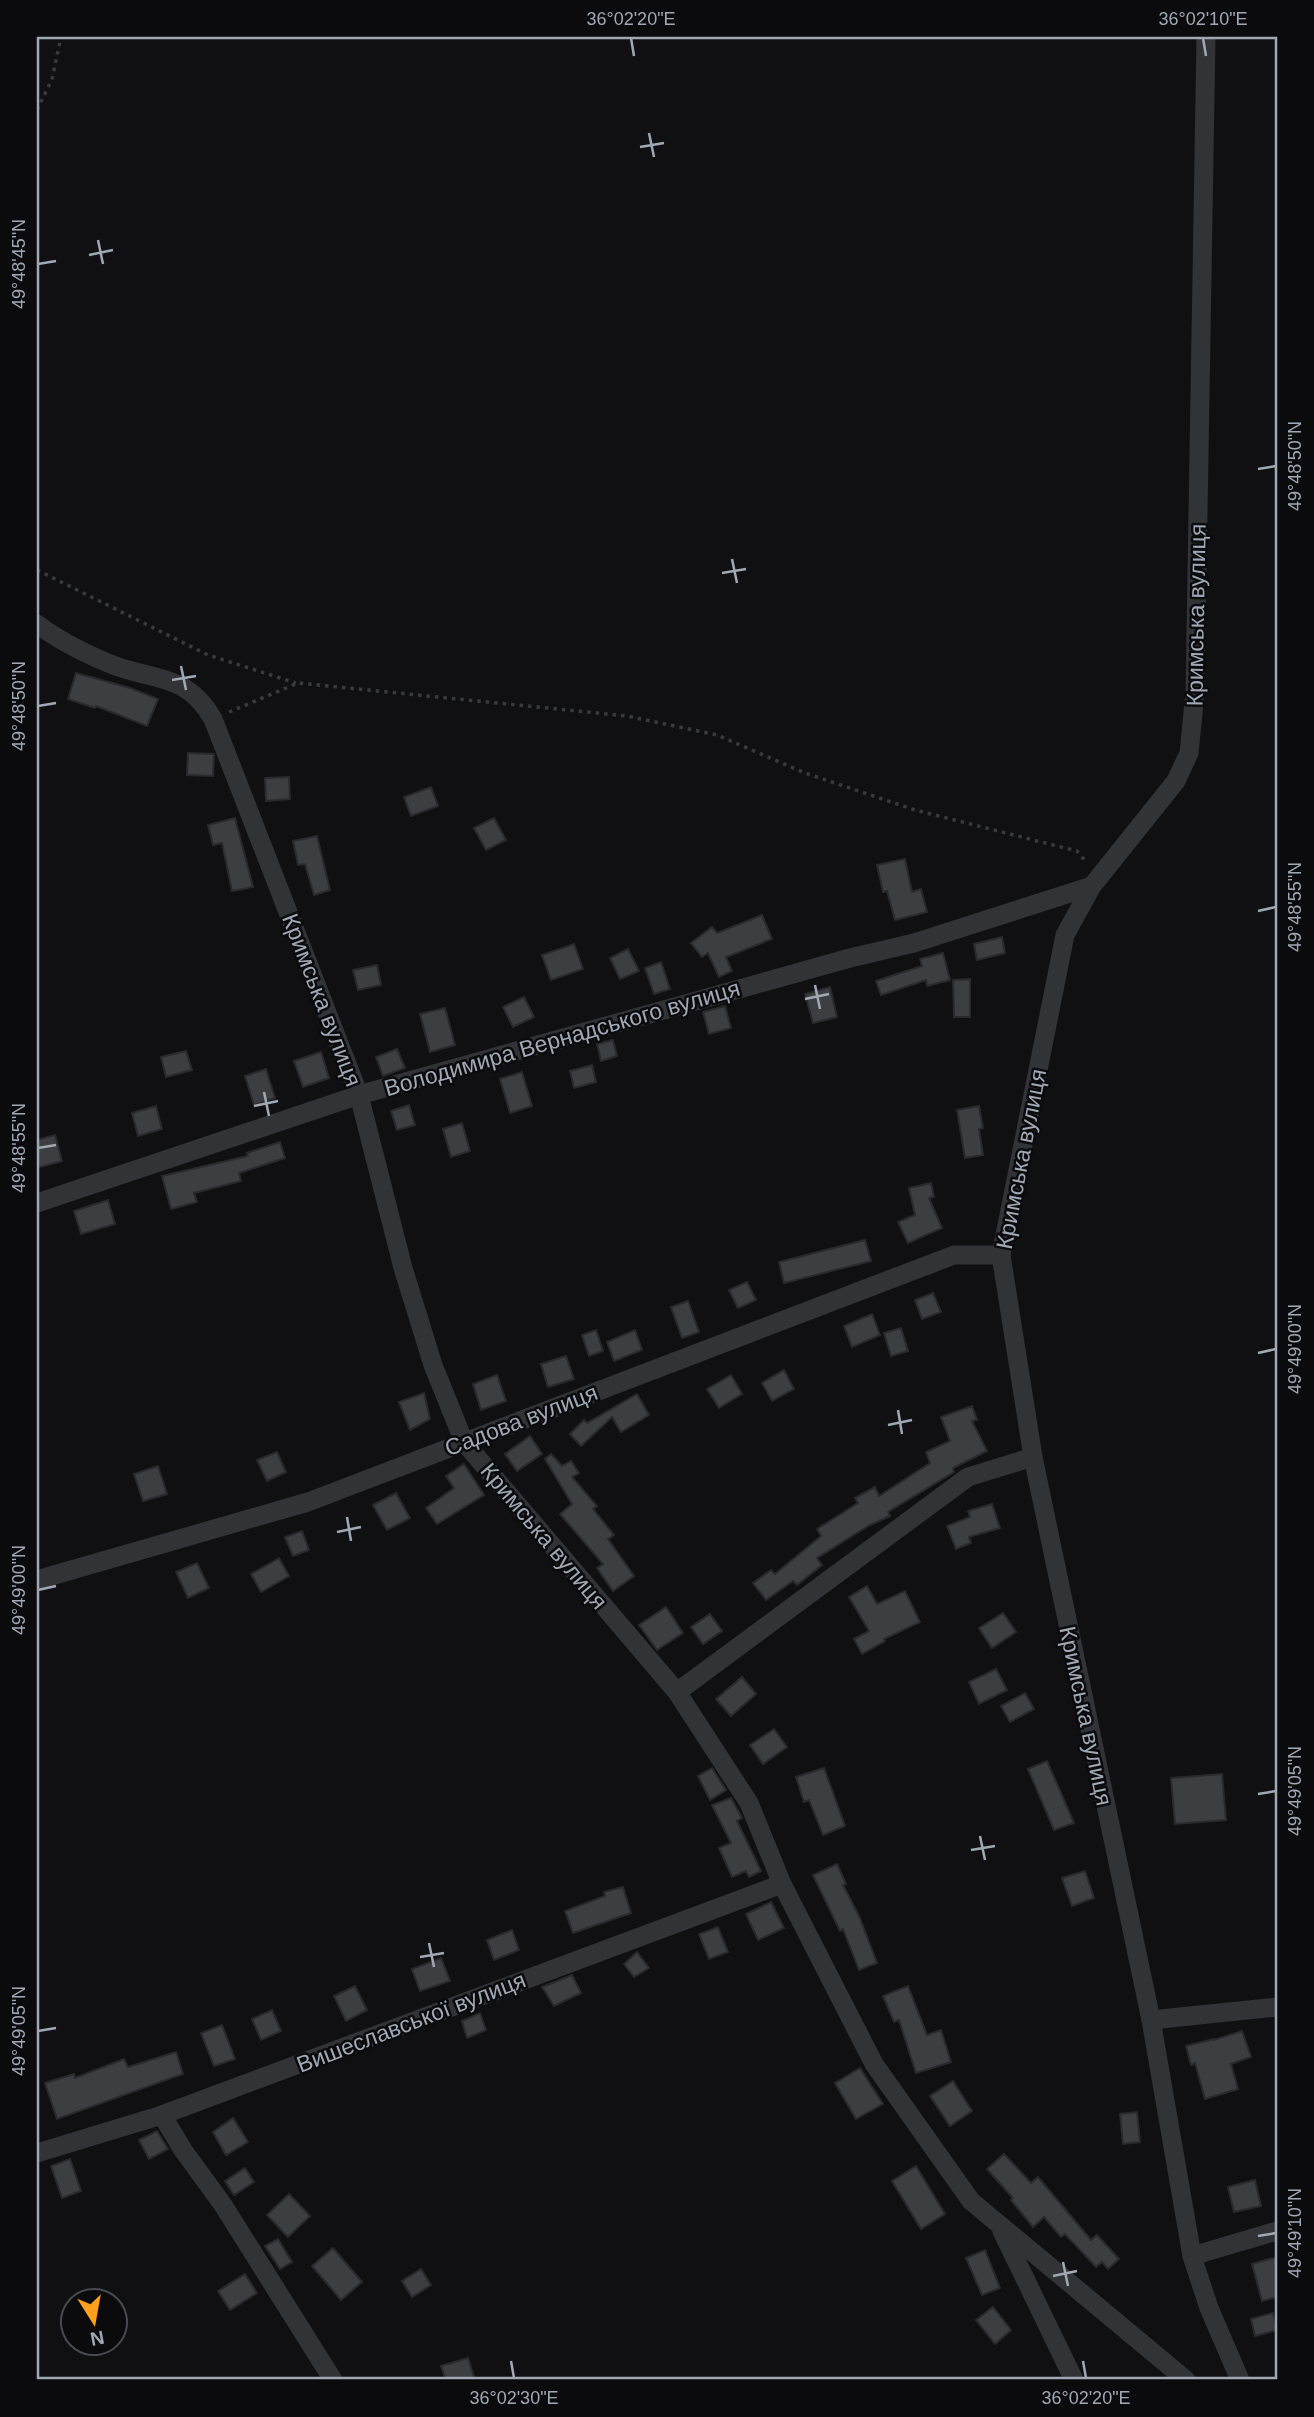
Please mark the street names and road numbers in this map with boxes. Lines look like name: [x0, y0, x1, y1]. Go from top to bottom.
street label: Кримська вулиця: [1181, 523, 1211, 707]
street label: Кримська вулиця: [277, 910, 367, 1090]
street label: Володимира Вернадського вулиця: [381, 975, 743, 1101]
street label: Кримська вулиця: [991, 1067, 1051, 1251]
street label: Садова вулиця: [441, 1379, 601, 1461]
street label: Кримська вулиця: [475, 1458, 613, 1614]
street label: Кримська вулиця: [1054, 1624, 1118, 1808]
street label: Вишеславської вулиця: [293, 1966, 529, 2078]

